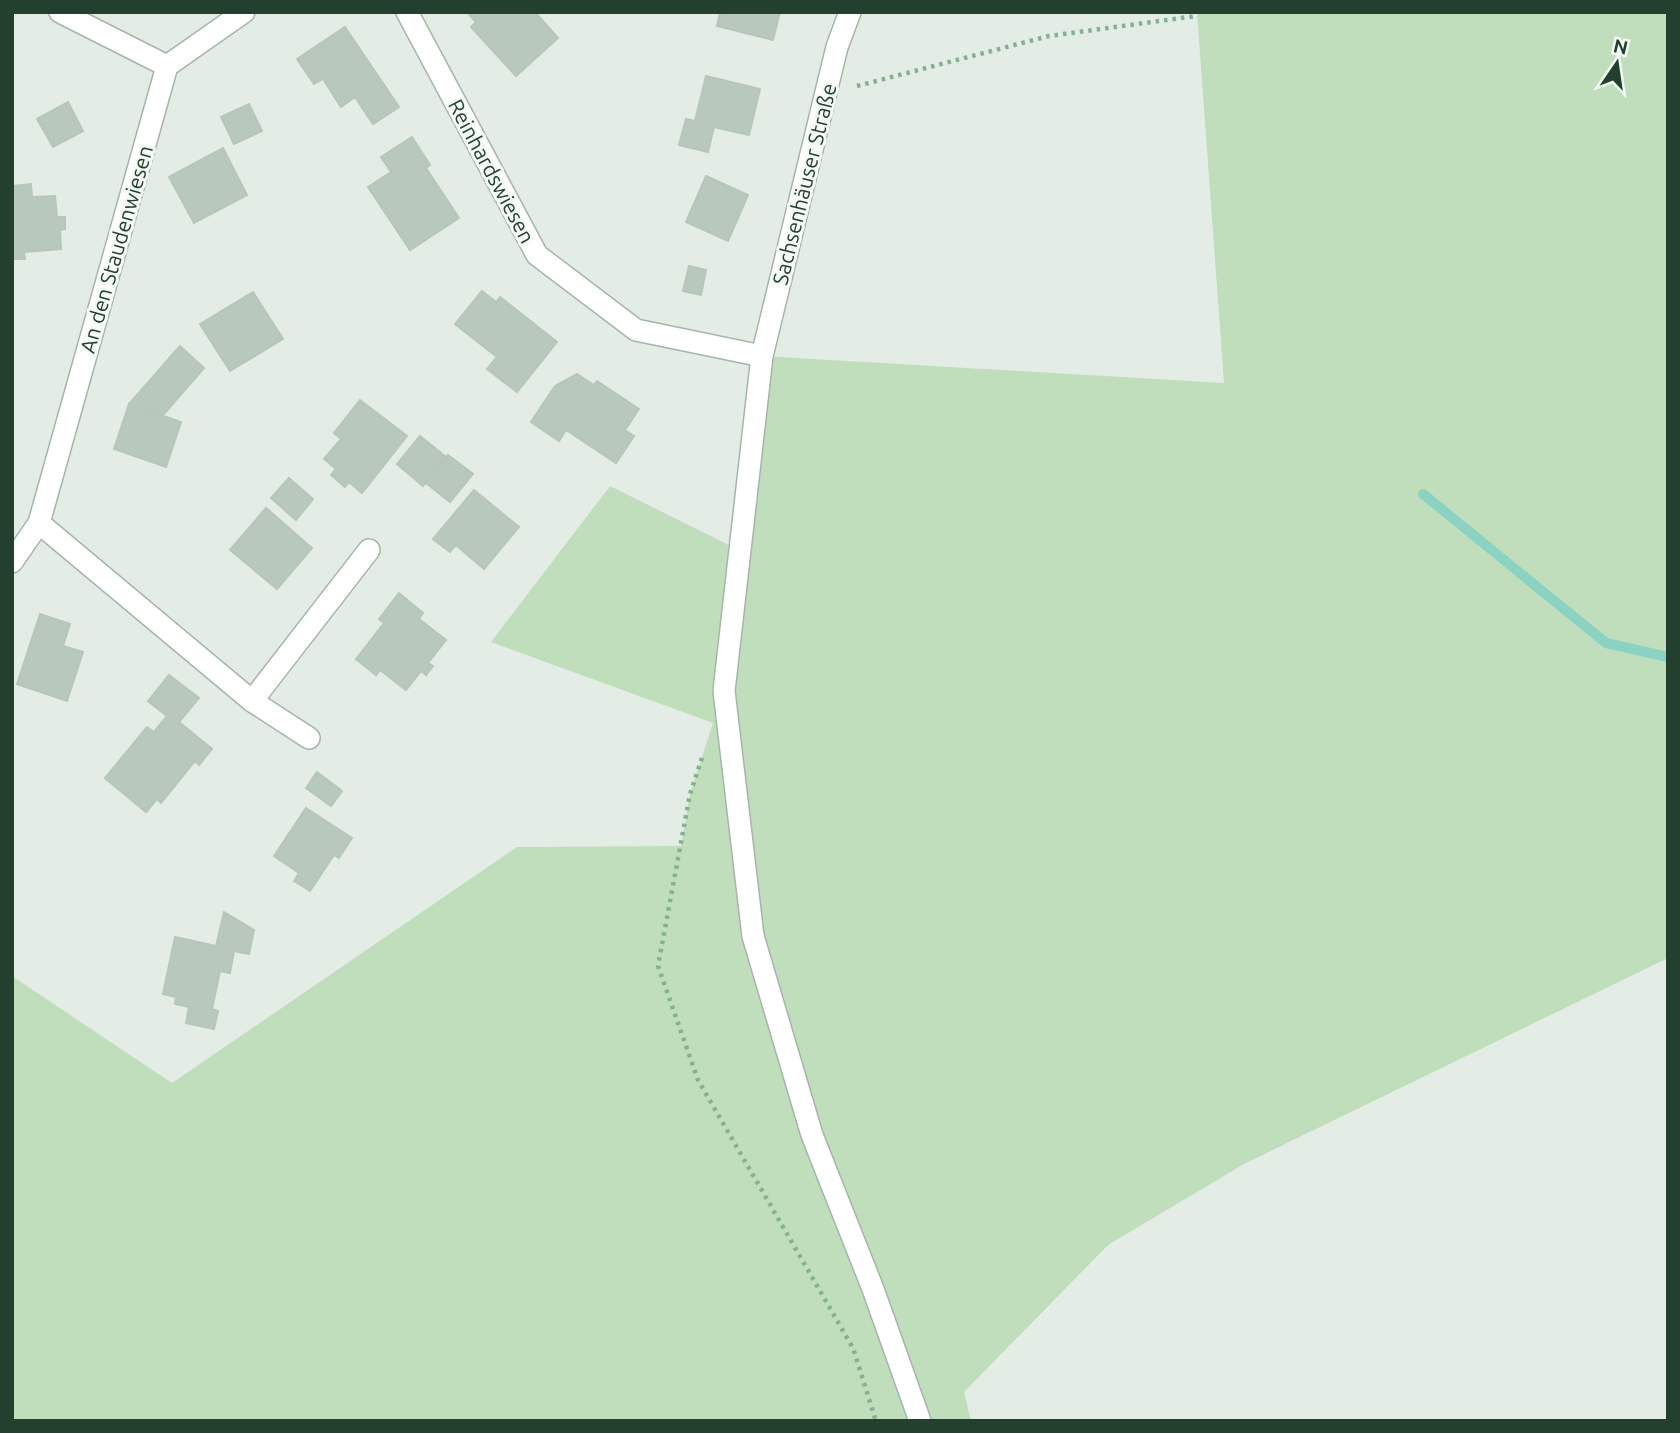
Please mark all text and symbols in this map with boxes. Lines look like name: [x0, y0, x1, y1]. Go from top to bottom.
north arrow: [1582, 28, 1652, 98]
text: N: [1611, 34, 1630, 59]
street label: Sachsenhäuser Straße: [767, 81, 841, 287]
street label: Reinhardswiesen: [444, 95, 540, 247]
street label: An den Staudenwiesen: [75, 143, 157, 355]

